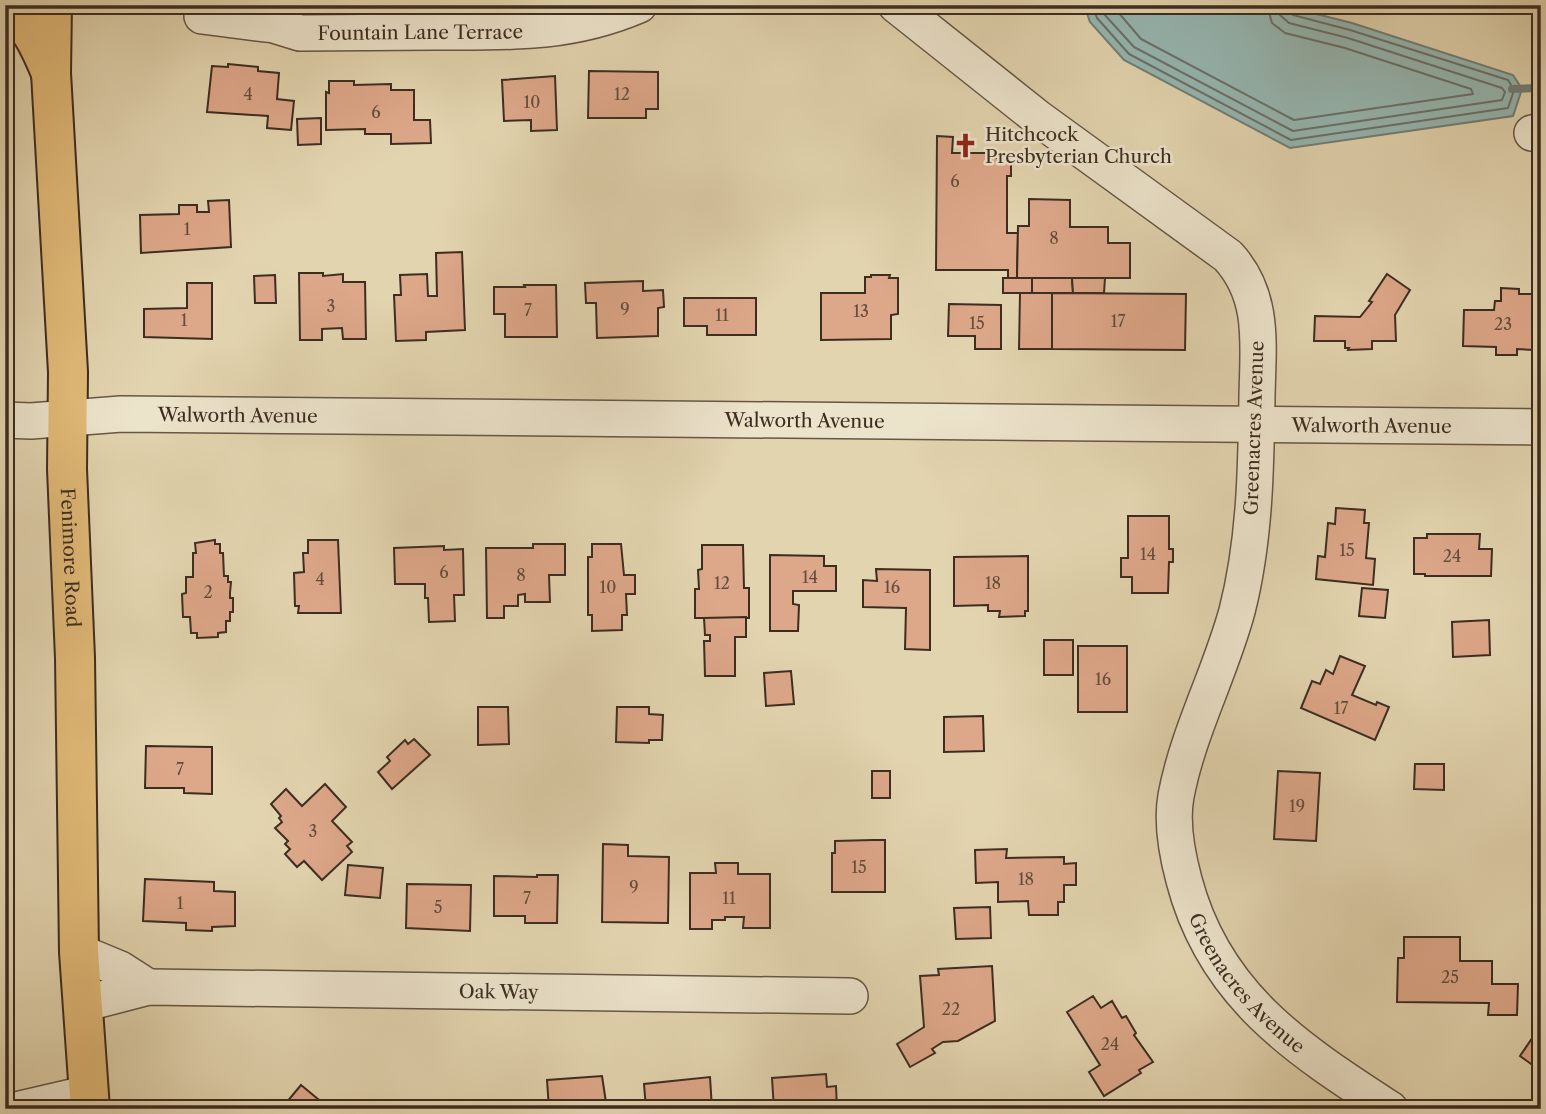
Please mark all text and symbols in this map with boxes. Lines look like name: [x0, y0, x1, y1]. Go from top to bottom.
street label: Fountain Lane Terrace: [317, 19, 524, 44]
house number: 4: [243, 84, 253, 104]
house number: 12: [614, 84, 630, 104]
house number: 10: [524, 92, 540, 112]
house number: 6: [371, 102, 381, 122]
place label: Hitchcock Presbyterian Church: [985, 123, 1172, 168]
church icon: Hitchcock Presbyterian Church: [951, 131, 979, 159]
house number: 6: [950, 171, 960, 191]
house number: 1: [184, 219, 191, 239]
house number: 8: [1049, 228, 1059, 248]
house number: 3: [327, 296, 335, 316]
house number: 9: [620, 299, 630, 319]
house number: 7: [524, 300, 532, 320]
house number: 13: [853, 301, 869, 321]
house number: 11: [715, 305, 729, 325]
house number: 1: [181, 310, 188, 330]
house number: 17: [1111, 311, 1125, 331]
house number: 15: [969, 313, 985, 333]
house number: 23: [1494, 314, 1512, 334]
street label: Greenacres Avenue: [1239, 340, 1269, 516]
street label: Walworth Avenue: [157, 403, 318, 427]
street label: Walworth Avenue: [724, 408, 885, 432]
street label: Walworth Avenue: [1291, 413, 1452, 438]
street label: Fenimore Road: [56, 487, 85, 628]
house number: 15: [1339, 540, 1355, 560]
house number: 14: [1140, 544, 1156, 564]
house number: 24: [1443, 546, 1461, 566]
house number: 6: [439, 562, 449, 582]
house number: 8: [516, 565, 526, 585]
house number: 14: [802, 567, 818, 587]
house number: 4: [315, 569, 325, 589]
house number: 12: [714, 573, 730, 593]
house number: 18: [985, 573, 1001, 593]
house number: 10: [600, 577, 616, 597]
house number: 16: [884, 577, 900, 597]
house number: 2: [203, 582, 213, 602]
house number: 16: [1095, 669, 1111, 689]
house number: 17: [1334, 698, 1348, 718]
house number: 7: [176, 759, 184, 779]
house number: 19: [1289, 796, 1305, 816]
house number: 3: [309, 821, 317, 841]
house number: 15: [851, 857, 867, 877]
house number: 18: [1018, 869, 1034, 889]
house number: 9: [629, 877, 639, 897]
house number: 7: [523, 888, 531, 908]
house number: 11: [722, 888, 736, 908]
house number: 1: [177, 893, 184, 913]
house number: 5: [434, 897, 442, 917]
street label: Greenacres Avenue: [1184, 909, 1309, 1058]
house number: 25: [1441, 967, 1459, 987]
street label: Oak Way: [459, 979, 539, 1004]
house number: 22: [942, 999, 960, 1019]
house number: 24: [1101, 1034, 1119, 1054]

